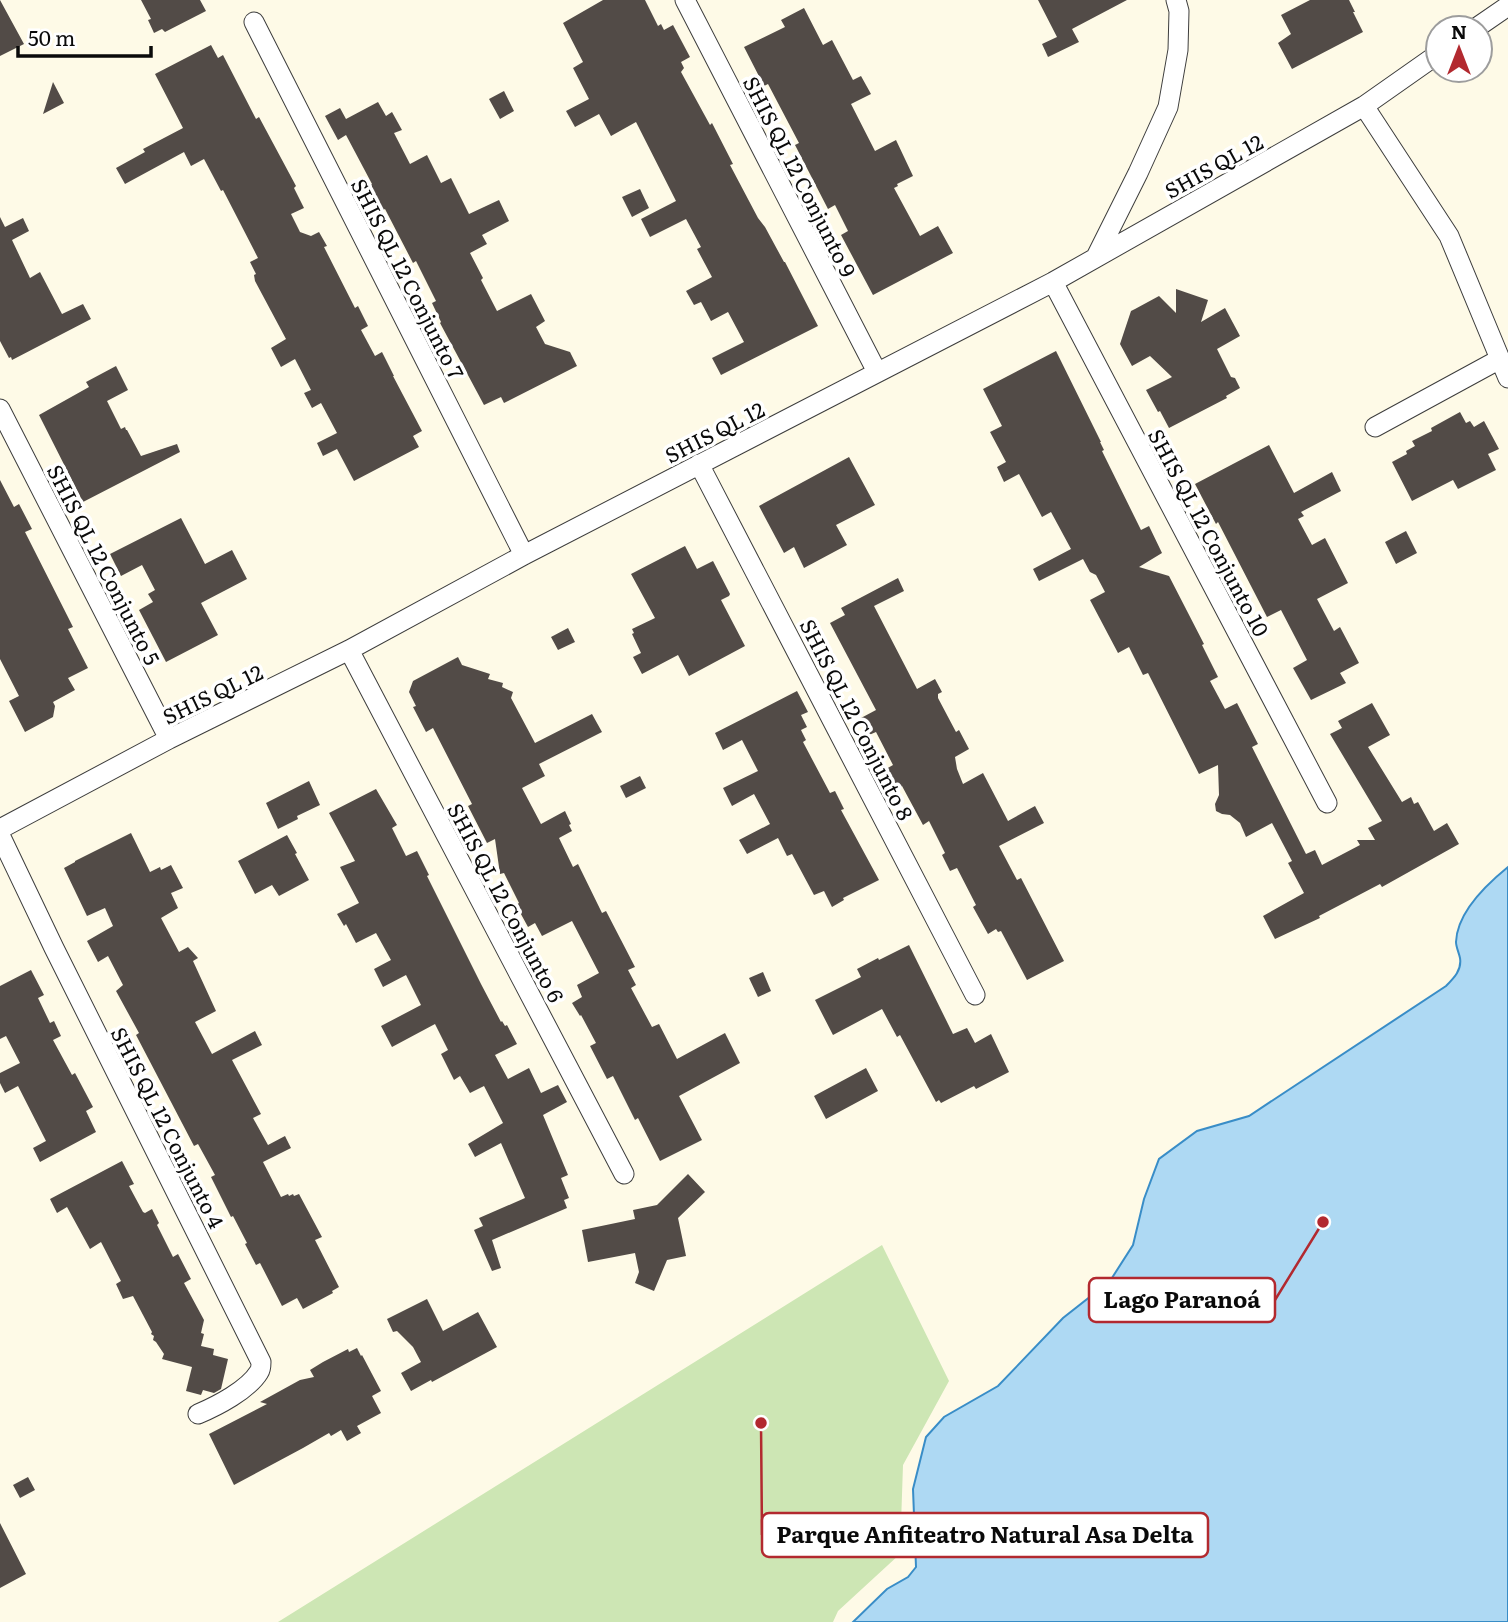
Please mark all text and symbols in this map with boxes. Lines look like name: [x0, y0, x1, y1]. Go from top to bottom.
scale bar: [18, 14, 150, 58]
north arrow: [1424, 14, 1494, 84]
text: N: [1451, 17, 1467, 45]
text: 50 m: [28, 21, 75, 52]
street label: SHIS QL 12 Conjunto 9: [737, 70, 865, 282]
street label: SHIS QL 12: [1158, 125, 1268, 205]
street label: SHIS QL 12 Conjunto 7: [345, 172, 473, 384]
street label: SHIS QL 12: [659, 393, 769, 469]
street label: SHIS QL 12 Conjunto 10: [1142, 423, 1278, 641]
street label: SHIS QL 12 Conjunto 5: [41, 458, 169, 670]
street label: SHIS QL 12 Conjunto 8: [794, 613, 922, 825]
street label: SHIS QL 12: [157, 655, 267, 731]
street label: SHIS QL 12 Conjunto 6: [441, 797, 573, 1007]
street label: SHIS QL 12 Conjunto 4: [105, 1021, 233, 1233]
callout: Lago Paranoá: [1089, 1278, 1275, 1322]
text: Lago Paranoá: [1103, 1281, 1261, 1315]
callout: Parque Anfiteatro Natural Asa Delta: [762, 1513, 1208, 1557]
text: Parque Anfiteatro Natural Asa Delta: [776, 1516, 1194, 1550]

